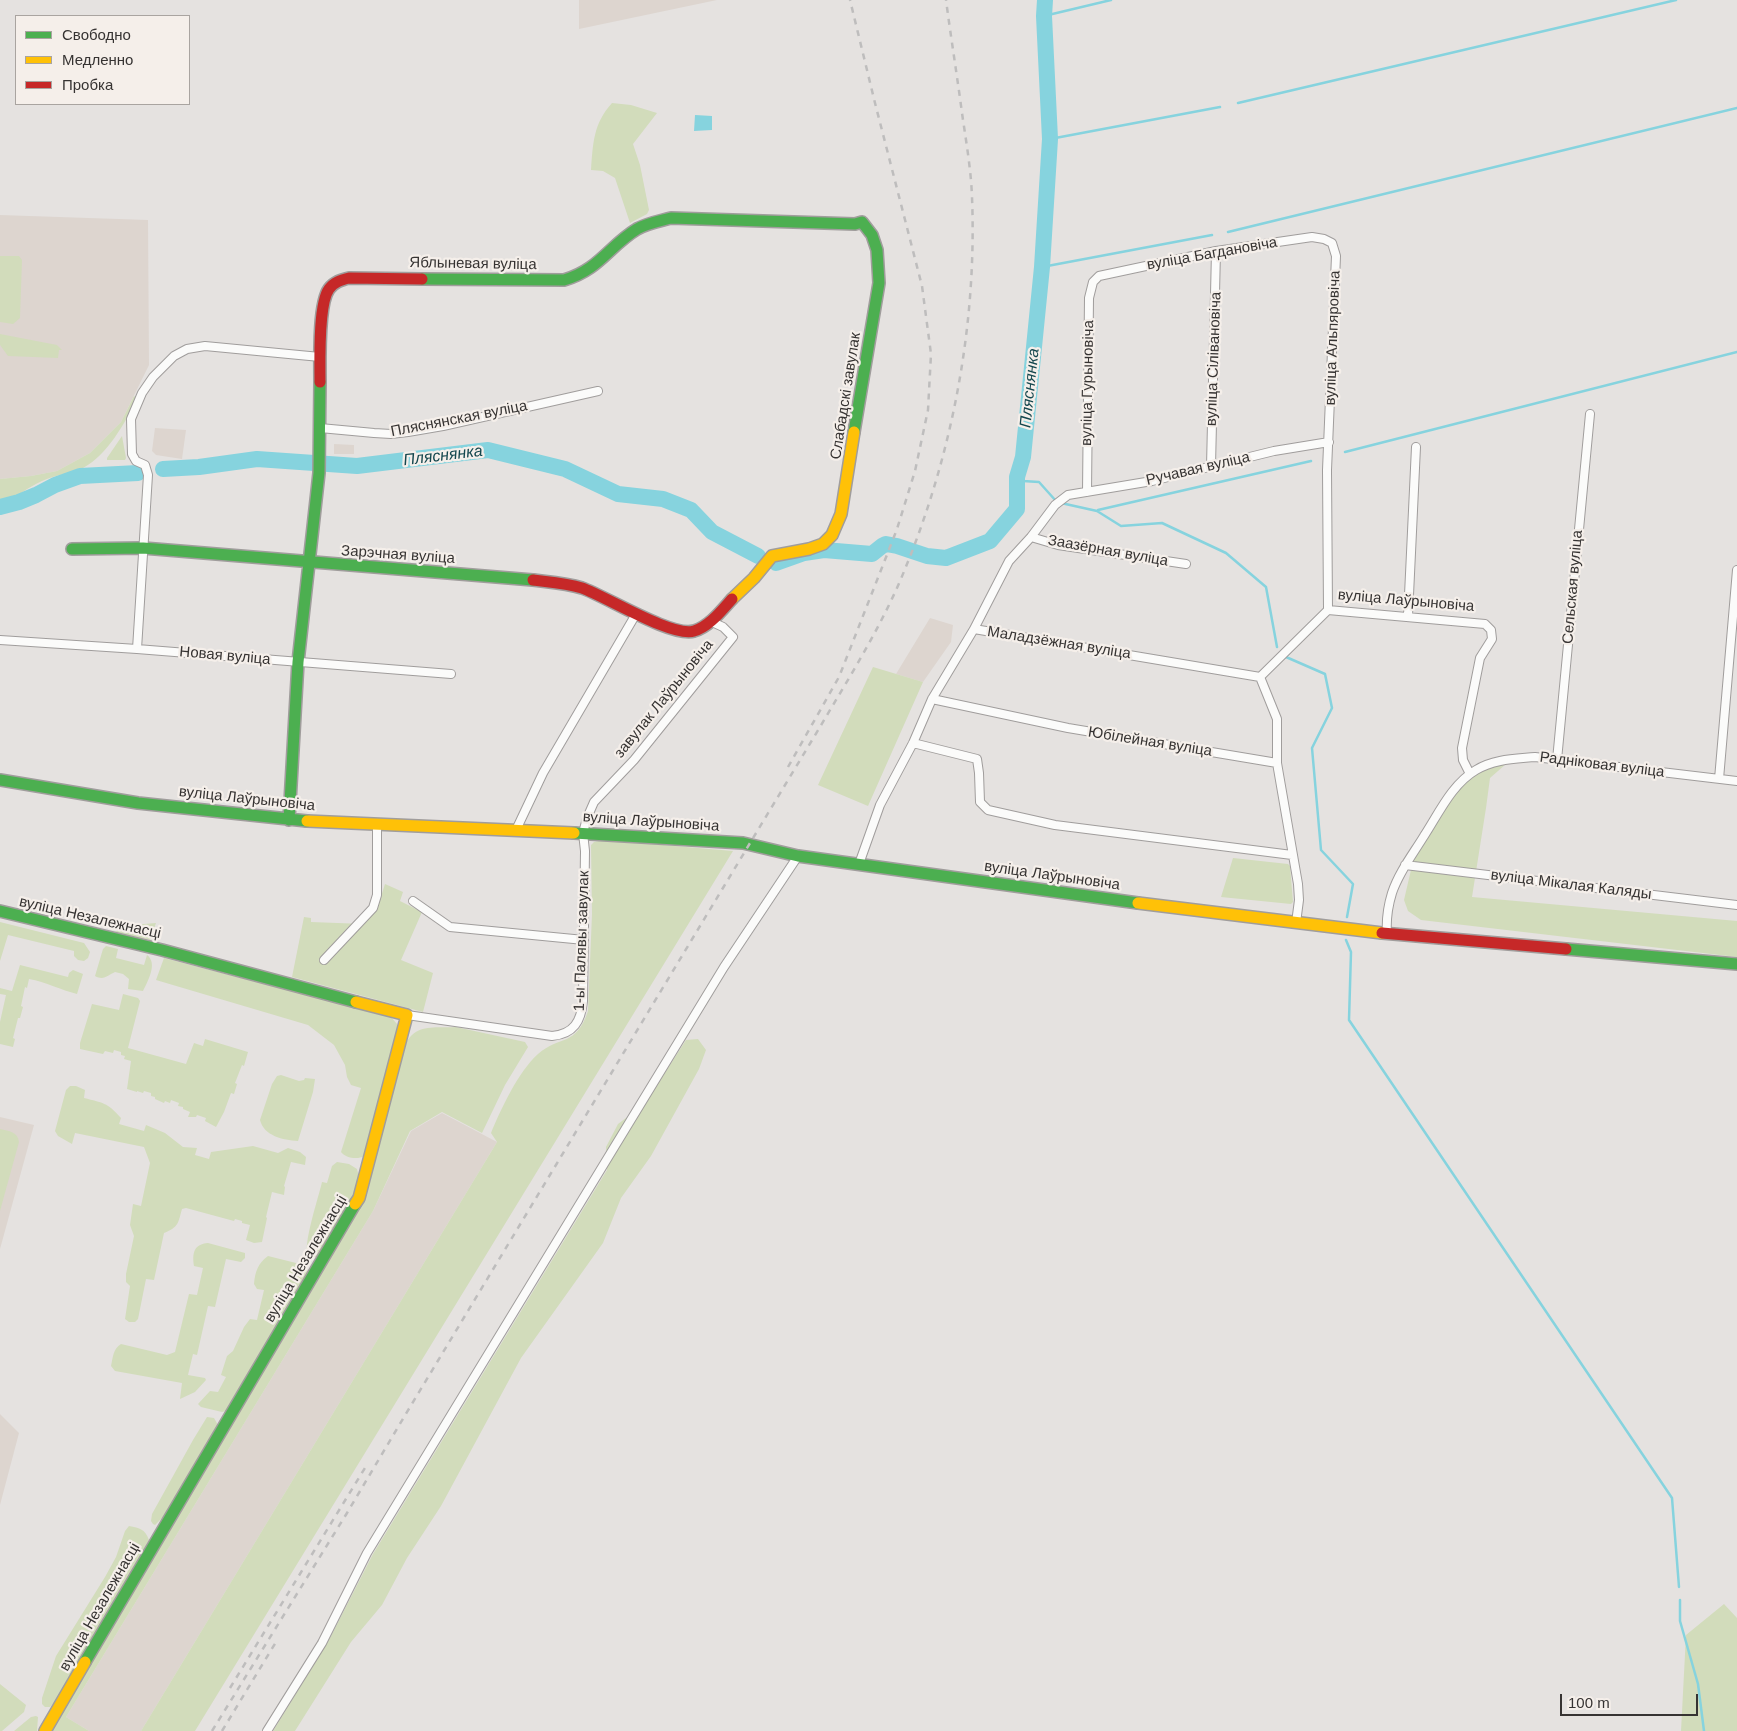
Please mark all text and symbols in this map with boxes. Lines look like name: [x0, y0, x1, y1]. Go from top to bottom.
legend: [15, 15, 190, 105]
text: Свободно: [62, 26, 131, 43]
text: Медленно: [62, 51, 133, 68]
text: Пробка: [62, 76, 113, 93]
street label: вуліца Багдановіча: [1145, 234, 1279, 274]
street label: Яблыневая вуліца: [409, 254, 537, 274]
street label: вуліца Альпяровіча: [1322, 270, 1344, 406]
street label: вуліца Сілівановіча: [1203, 291, 1225, 427]
street label: вуліца Гурыновіча: [1078, 320, 1098, 446]
street label: Слабадскі завулак: [827, 331, 865, 461]
water label: Пляснянка: [1016, 347, 1044, 429]
street label: Пляснянская вуліца: [389, 397, 529, 441]
water label: Пляснянка: [402, 442, 484, 470]
street label: Ручавая вуліца: [1144, 448, 1252, 490]
street label: Сельская вуліца: [1559, 529, 1587, 645]
street label: Заазёрная вуліца: [1046, 532, 1170, 570]
street label: Зарэчная вуліца: [341, 542, 455, 568]
street label: вуліца Лаўрыновіча: [1337, 586, 1475, 616]
street label: Маладзёжная вуліца: [986, 623, 1132, 663]
street label: завулак Лаўрыновіча: [611, 636, 717, 762]
street label: Новая вуліца: [179, 643, 271, 669]
street label: Юбілейная вуліца: [1087, 723, 1213, 761]
street label: Радніковая вуліца: [1539, 748, 1665, 782]
street label: вуліца Лаўрыновіча: [178, 783, 316, 815]
street label: вуліца Лаўрыновіча: [582, 808, 720, 836]
street label: вуліца Лаўрыновіча: [983, 858, 1121, 894]
street label: вуліца Мікалая Каляды: [1490, 866, 1652, 904]
street label: 1-ы Палявы завулак: [571, 870, 593, 1012]
street label: вуліца Незалежнасці: [17, 893, 163, 943]
street label: вуліца Незалежнасці: [261, 1192, 351, 1326]
street label: вуліца Незалежнасці: [56, 1540, 144, 1674]
scale bar: [1562, 1684, 1700, 1716]
text: 100 m: [1568, 1694, 1610, 1711]

